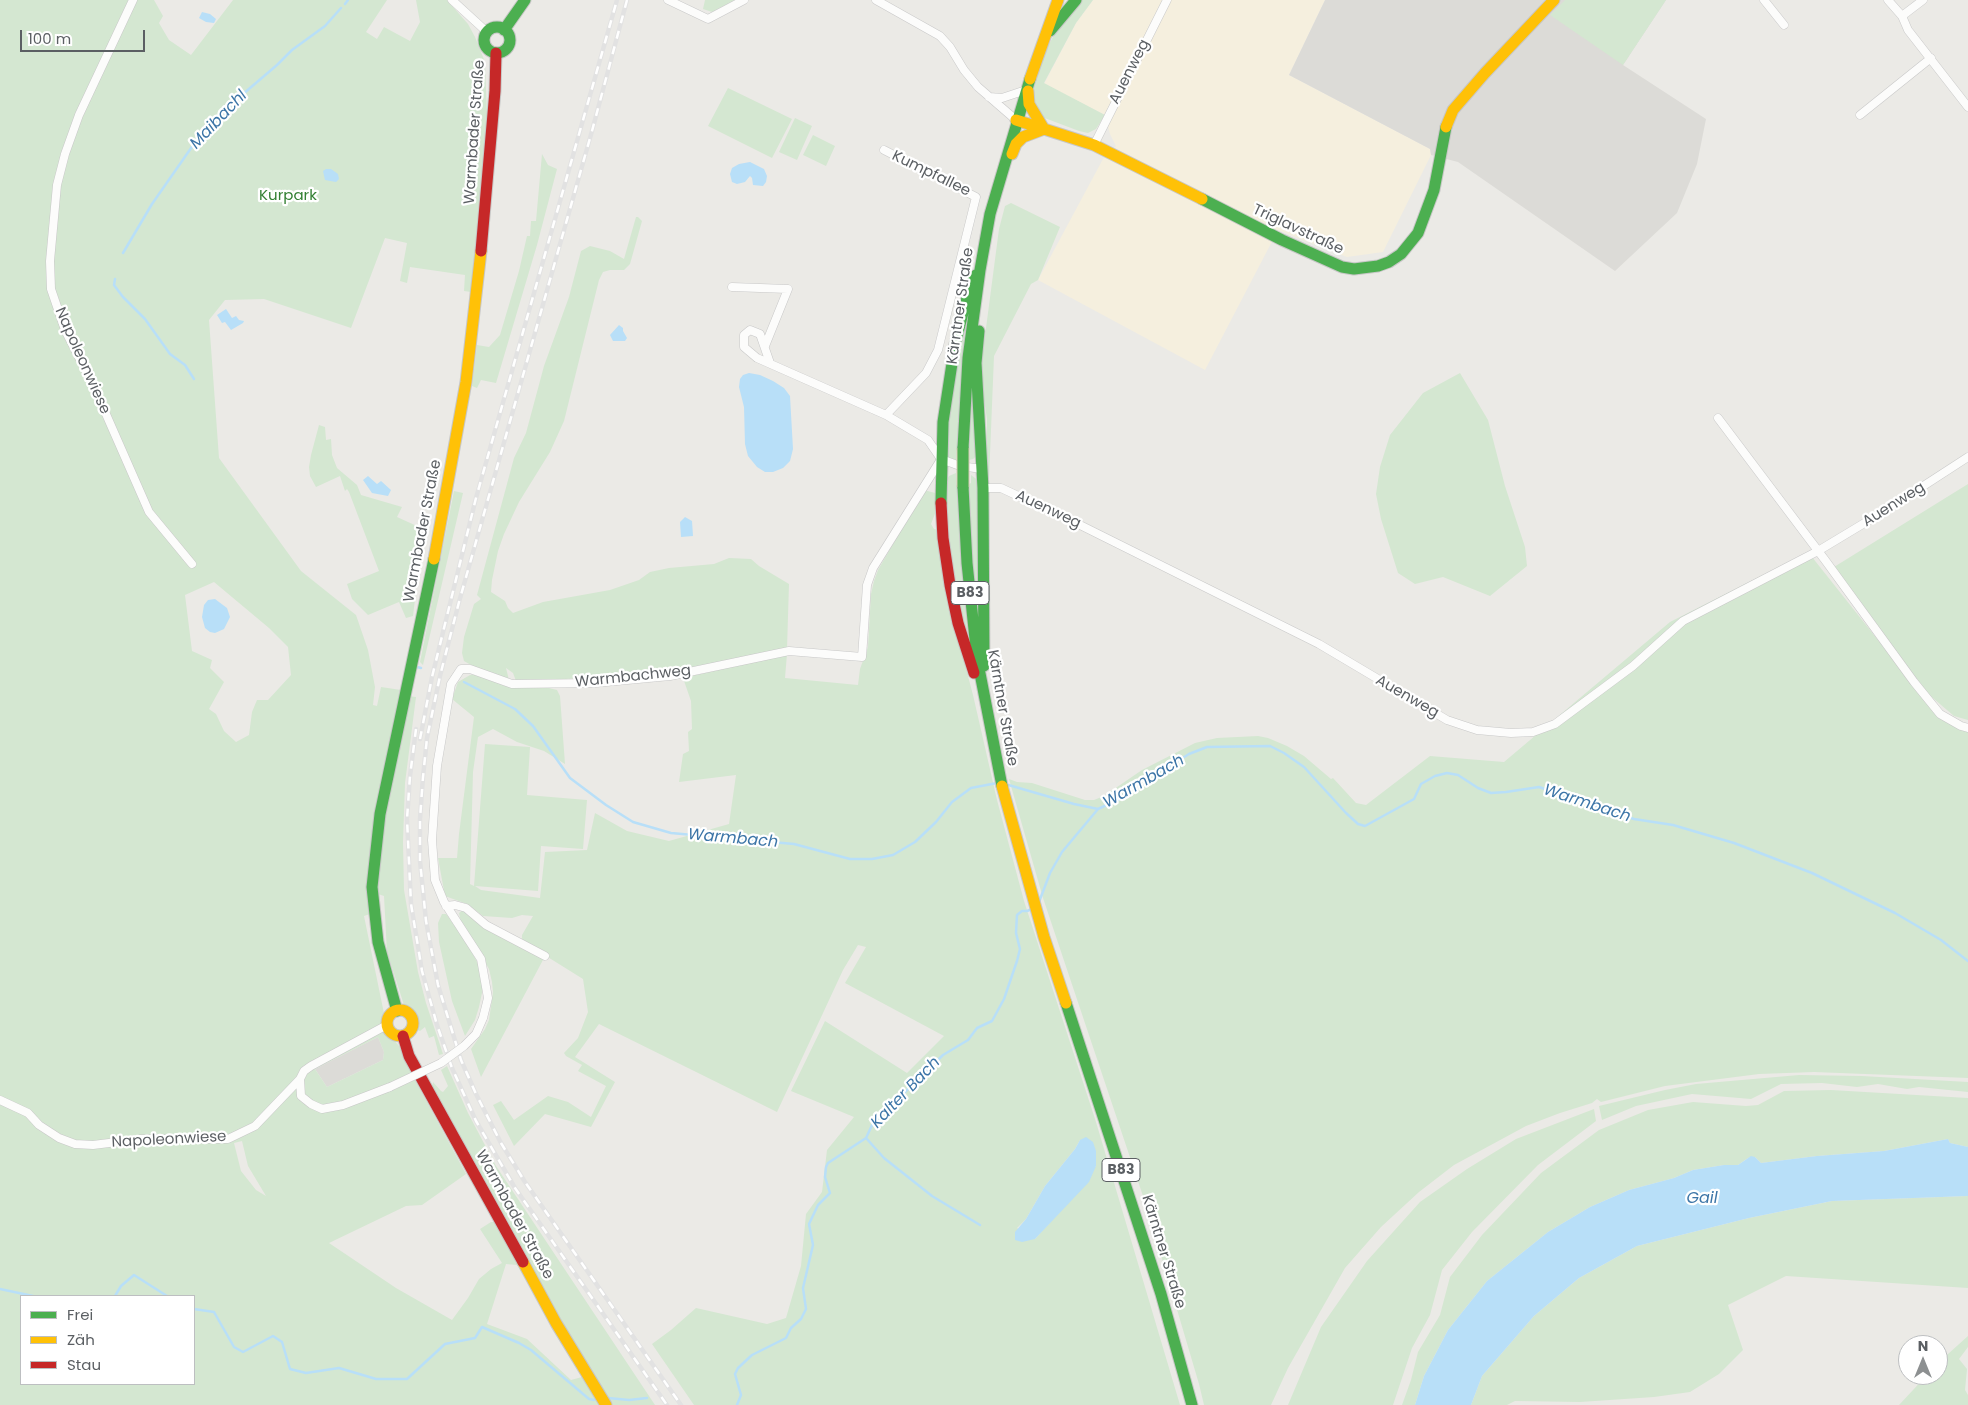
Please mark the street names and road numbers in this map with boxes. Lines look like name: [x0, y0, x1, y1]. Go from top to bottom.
street label: Auenweg: [1106, 37, 1154, 107]
street label: Warmbader Straße: [461, 59, 489, 205]
street label: Kumpfallee: [889, 147, 973, 201]
street label: Triglavstraße: [1250, 201, 1346, 259]
street label: Kärntner Straße: [944, 246, 978, 366]
street label: Napoleonwiese: [50, 305, 114, 417]
street label: Warmbader Straße: [400, 458, 446, 604]
street label: Auenweg: [1859, 479, 1929, 531]
street label: Auenweg: [1012, 487, 1084, 533]
road number: B83: [951, 582, 989, 604]
street label: Kärntner Straße: [983, 648, 1021, 768]
street label: Warmbachweg: [574, 662, 692, 692]
street label: Auenweg: [1372, 672, 1442, 722]
street label: Napoleonwiese: [111, 1128, 227, 1152]
street label: Warmbader Straße: [471, 1147, 557, 1283]
road number: B83: [1102, 1158, 1140, 1182]
street label: Kärntner Straße: [1137, 1193, 1189, 1311]

